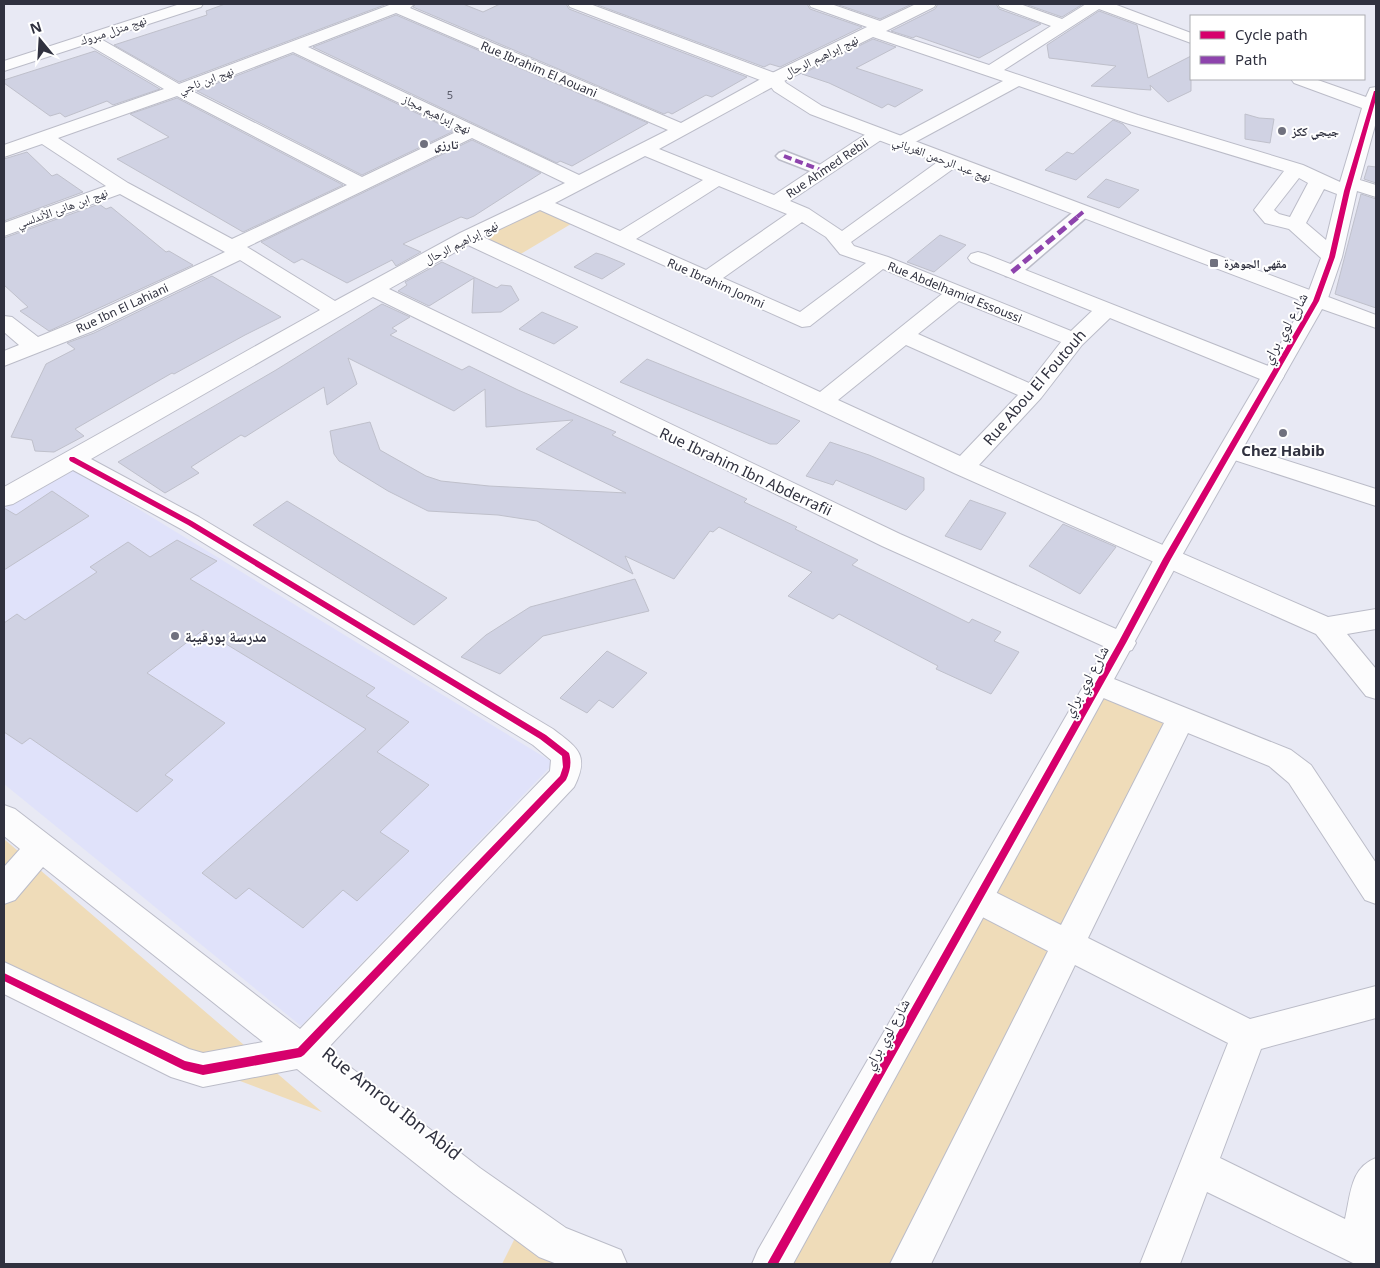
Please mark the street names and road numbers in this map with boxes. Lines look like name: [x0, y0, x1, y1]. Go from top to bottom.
street label: نهج منزل مبروك: [77, 11, 149, 49]
street label: نهج إبراهيم الرحال: [781, 31, 861, 81]
street label: Rue Ibrahim El Aouani: [478, 37, 600, 101]
street label: نهج ابن ناجي: [176, 62, 237, 100]
street label: نهج إبراهيم مجاز: [399, 90, 474, 138]
street label: نهج عبد الرحمن الغرياني: [890, 132, 994, 188]
street label: Rue Ahmed Rebii: [782, 134, 872, 202]
street label: نهج ابن هانئ الأندلسي: [14, 184, 111, 234]
street label: نهج إبراهيم الرحال: [421, 216, 501, 268]
street label: Rue Ibrahim Jomni: [665, 254, 767, 312]
street label: Rue Abdelhamid Essoussi: [885, 257, 1025, 327]
street label: Rue Ibn El Lahiani: [73, 279, 171, 337]
street label: شارع لوي براي: [1256, 289, 1314, 369]
street label: Rue Abou El Foutouh: [978, 325, 1090, 449]
street label: Rue Ibrahim Ibn Abderrafii: [657, 422, 835, 520]
street label: شارع لوي براي: [1057, 642, 1115, 722]
street label: شارع لوي براي: [858, 995, 916, 1075]
street label: Rue Amrou Ibn Abid: [317, 1041, 467, 1165]

